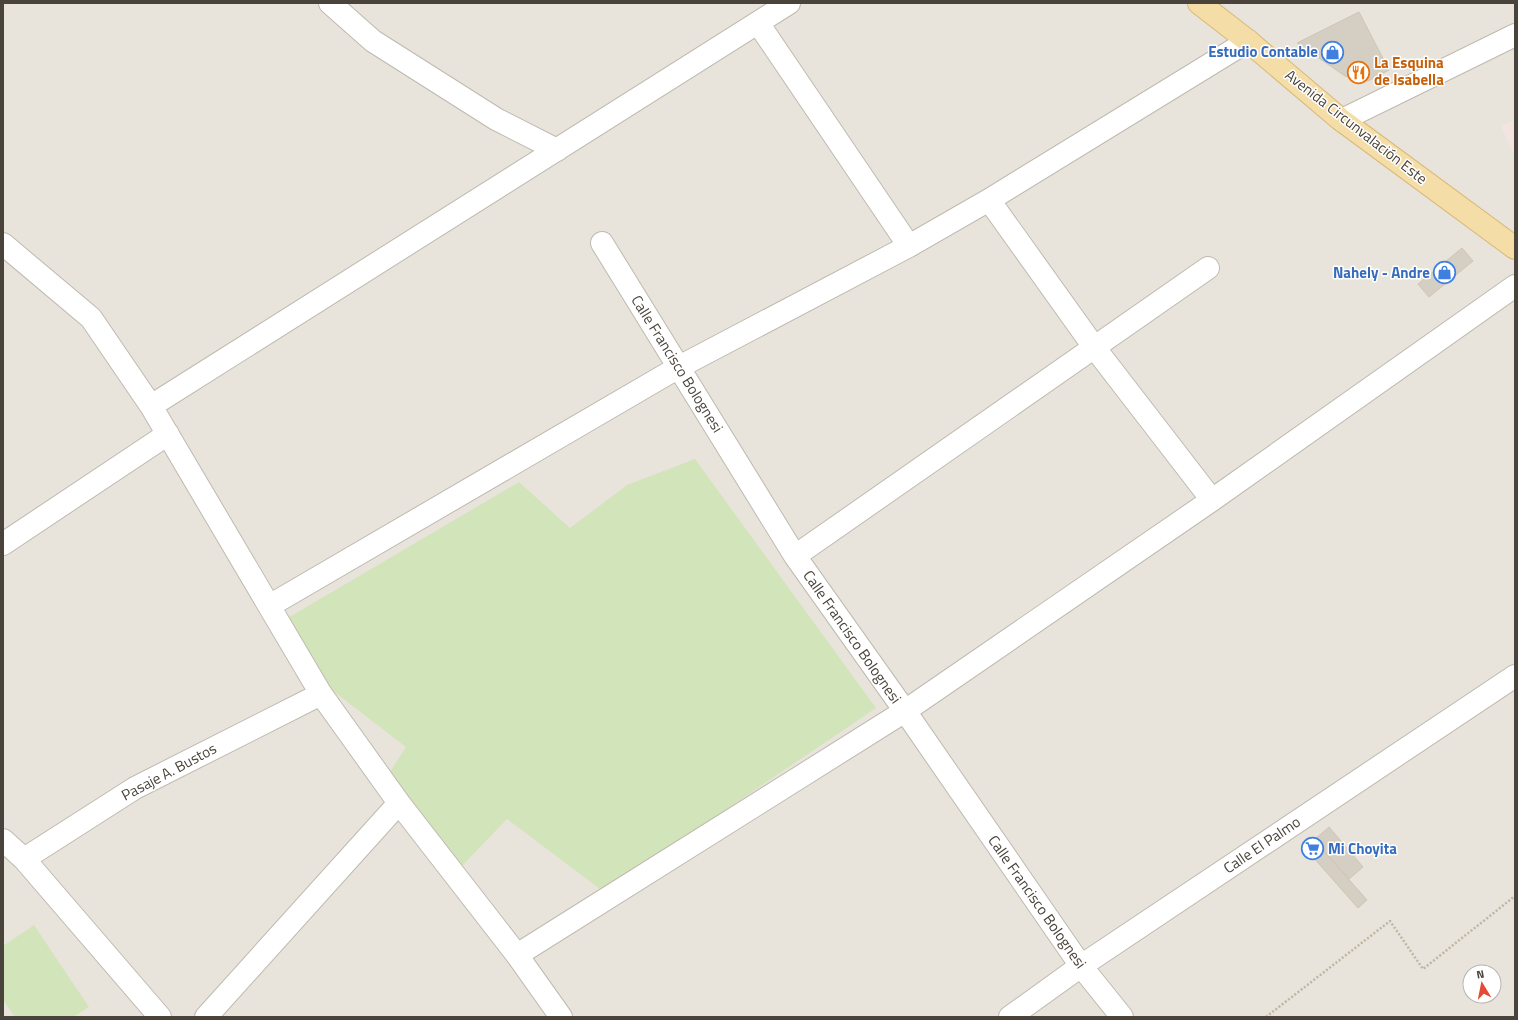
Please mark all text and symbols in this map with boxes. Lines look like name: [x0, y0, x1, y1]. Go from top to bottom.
shop icon: Estudio Contable: [1320, 39, 1346, 65]
place label: Estudio Contable: [1208, 40, 1318, 63]
place label: La Esquina de Isabella: [1374, 51, 1444, 91]
restaurant icon: La Esquina de Isabella: [1346, 59, 1372, 85]
street label: Avenida Circunvalación Este: [1280, 64, 1432, 190]
shop icon: Nahely - Andre: [1432, 260, 1458, 286]
place label: Nahely - Andre: [1333, 261, 1430, 284]
street label: Calle Francisco Bolognesi: [626, 290, 729, 437]
street label: Calle Francisco Bolognesi: [798, 565, 907, 708]
street label: Pasaje A. Bustos: [117, 737, 220, 806]
street label: Calle El Palmo: [1218, 810, 1305, 879]
street label: Calle Francisco Bolognesi: [983, 830, 1092, 973]
supermarket icon: Mi Choyita: [1300, 836, 1326, 862]
place label: Mi Choyita: [1328, 837, 1397, 860]
north arrow: [1462, 964, 1502, 1004]
text: N: [1475, 966, 1485, 983]

